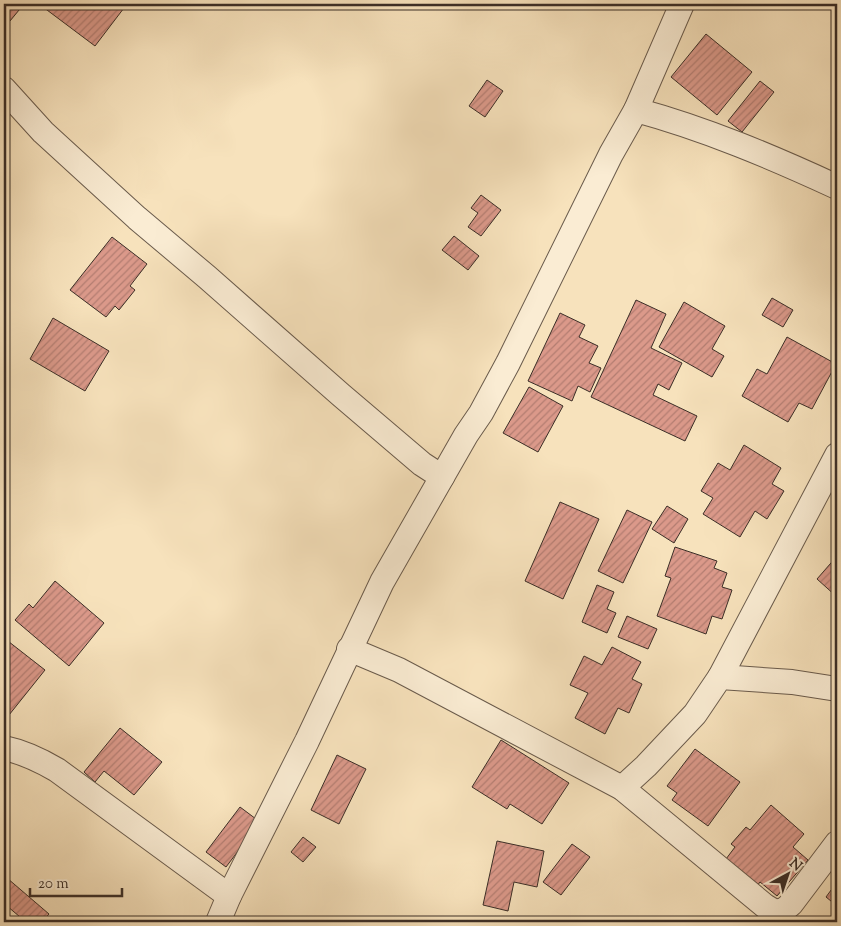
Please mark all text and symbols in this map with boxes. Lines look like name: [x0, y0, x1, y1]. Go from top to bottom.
north arrow: [764, 848, 814, 898]
text: N: [784, 854, 806, 877]
scale bar: [30, 866, 122, 898]
text: 20 m: [38, 874, 69, 895]

